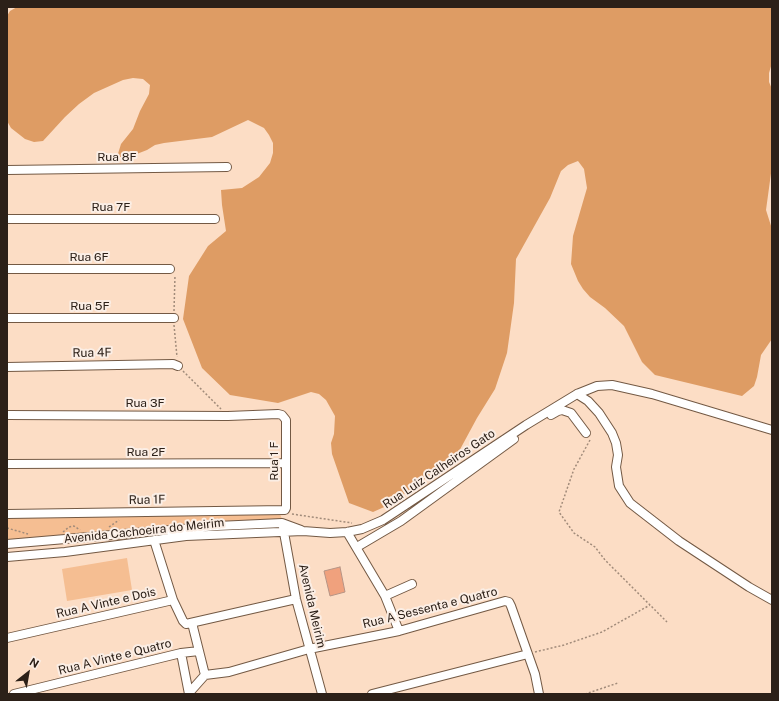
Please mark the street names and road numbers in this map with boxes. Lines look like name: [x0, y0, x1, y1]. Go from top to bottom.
street label: Rua 8F: [97, 150, 137, 164]
street label: Rua 7F: [92, 200, 130, 214]
street label: Rua 6F: [69, 250, 109, 264]
street label: Rua 5F: [70, 299, 110, 313]
street label: Rua 4F: [72, 345, 112, 361]
street label: Rua 3F: [125, 396, 165, 410]
street label: Rua Luiz Calheiros Gato: [380, 426, 498, 512]
street label: Rua 1 F: [267, 441, 281, 481]
street label: Rua 2F: [127, 445, 165, 459]
street label: Rua 1F: [129, 492, 165, 508]
street label: Avenida Cachoeira do Meirim: [63, 515, 225, 547]
street label: Avenida Meirim: [295, 563, 329, 649]
street label: Rua A Sessenta e Quatro: [361, 584, 499, 632]
street label: Rua A Vinte e Dois: [55, 585, 157, 621]
street label: Rua A Vinte e Quatro: [57, 636, 173, 678]

